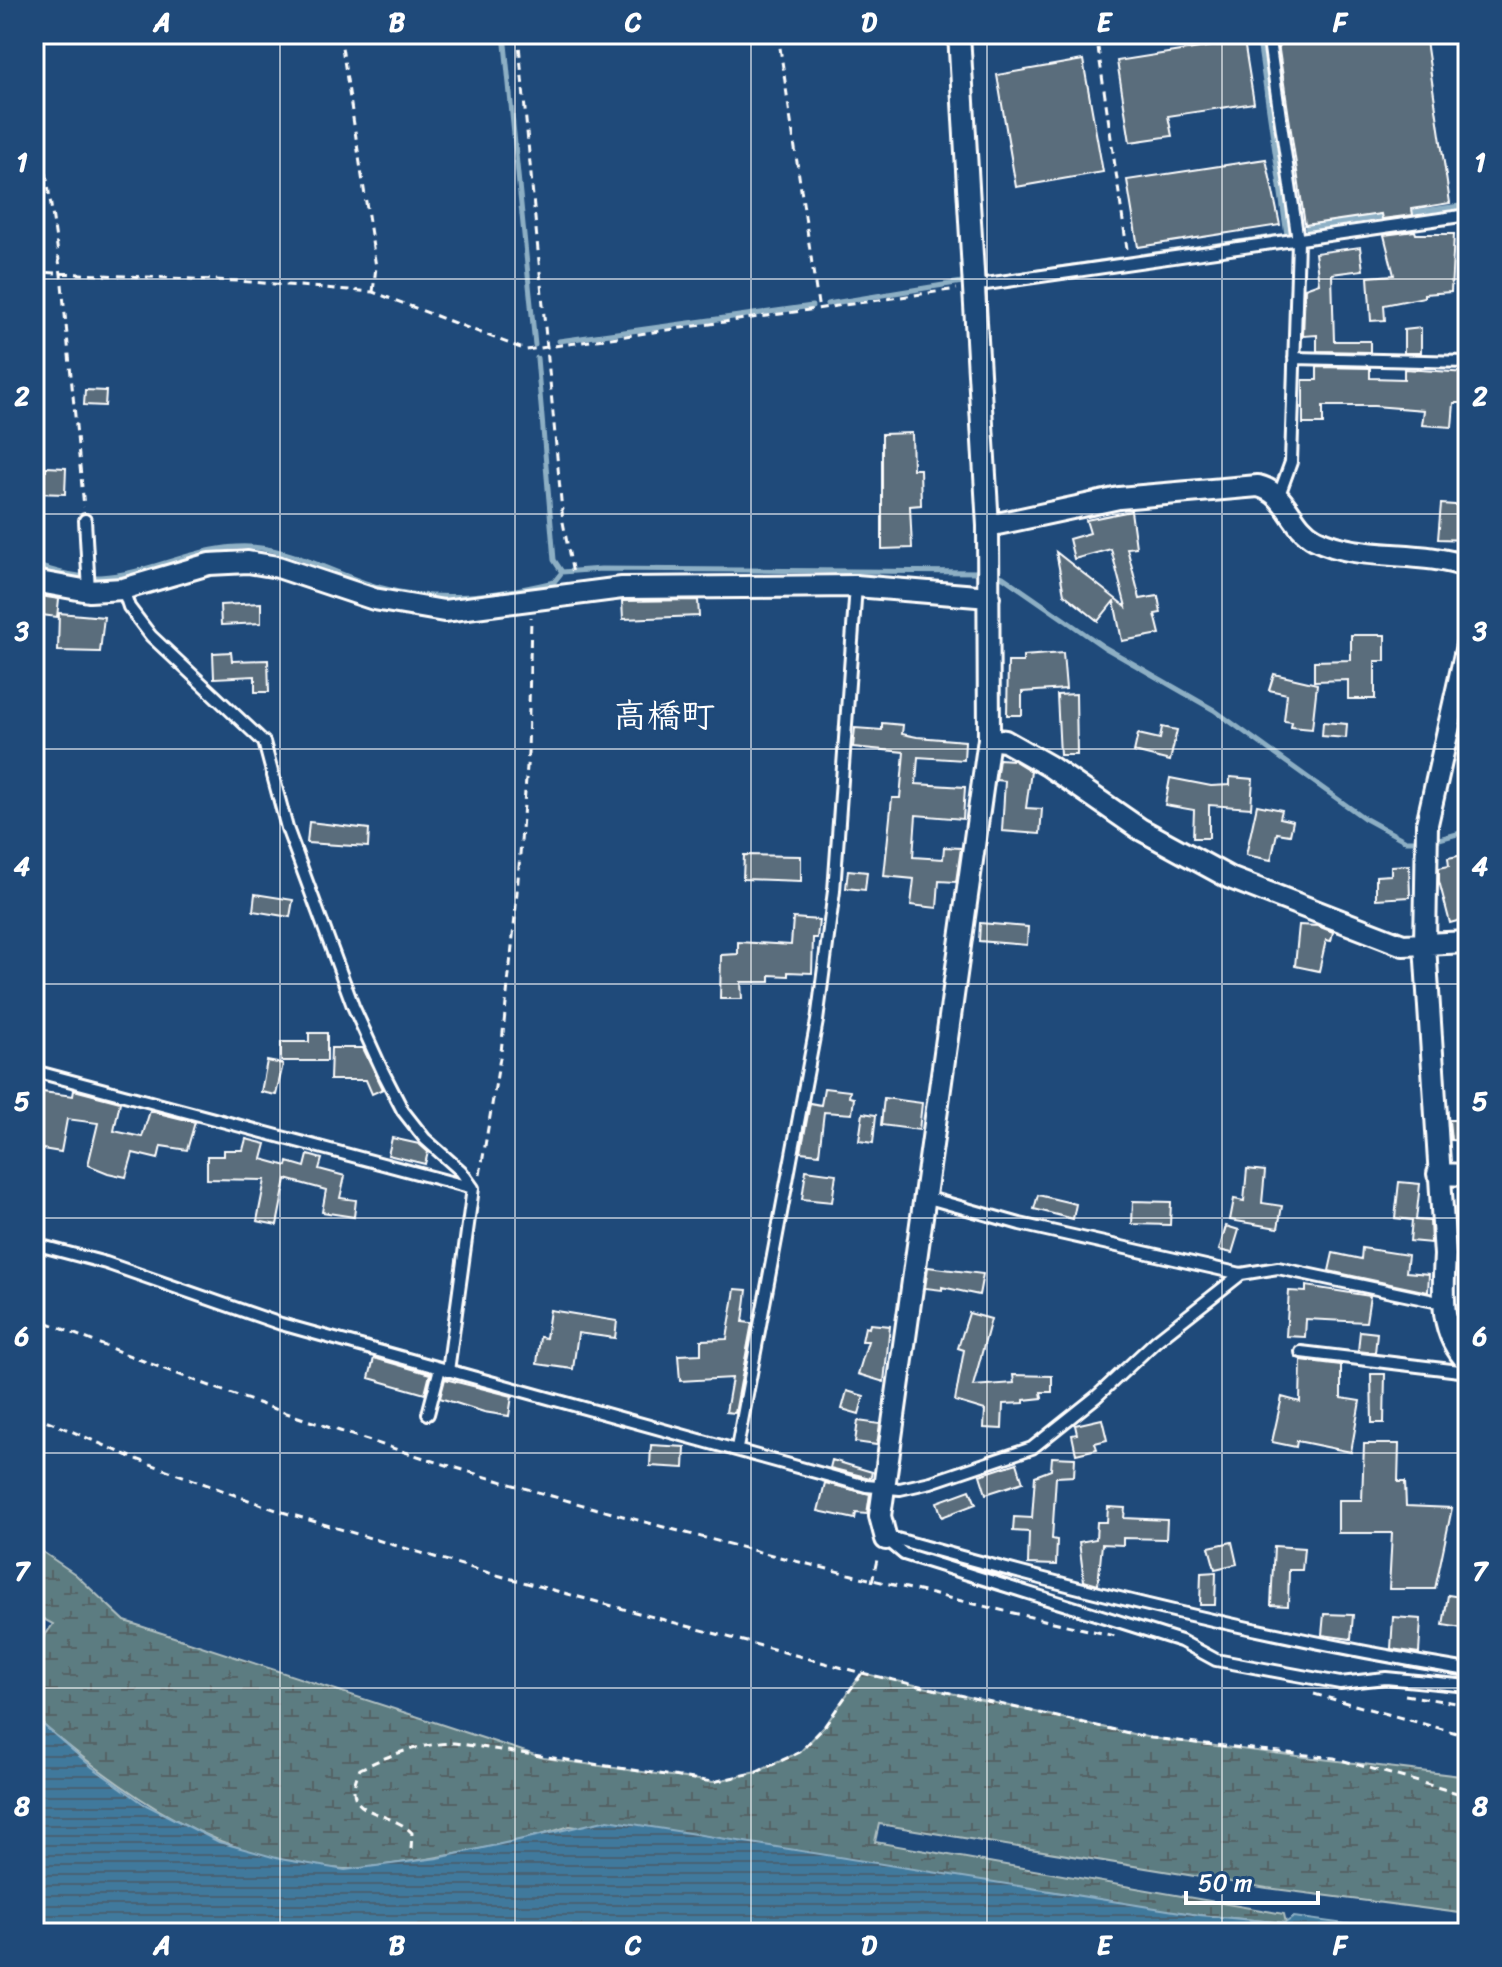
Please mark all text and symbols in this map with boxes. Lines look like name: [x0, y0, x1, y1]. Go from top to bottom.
text: A: [152, 0, 171, 45]
text: B: [389, 0, 406, 45]
text: C: [624, 0, 642, 45]
text: D: [861, 0, 877, 45]
text: E: [1097, 0, 1114, 45]
text: F: [1332, 0, 1349, 45]
text: 1: [16, 139, 28, 185]
text: 1: [1474, 139, 1486, 185]
text: 2: [13, 373, 30, 419]
text: 2: [1471, 373, 1488, 419]
text: 3: [14, 608, 30, 654]
text: 3: [1472, 608, 1488, 654]
district label: 高橋町: [613, 686, 715, 746]
text: 4: [14, 843, 30, 889]
text: 4: [1472, 843, 1488, 889]
text: 5: [14, 1078, 30, 1124]
text: 5: [1472, 1078, 1488, 1124]
text: 6: [14, 1313, 30, 1359]
text: 6: [1472, 1313, 1488, 1359]
text: 7: [15, 1548, 32, 1594]
text: 7: [1473, 1548, 1490, 1594]
text: 8: [13, 1783, 30, 1829]
text: 8: [1471, 1783, 1488, 1829]
scale bar: [1186, 1855, 1318, 1905]
text: 50 m: [1198, 1862, 1253, 1904]
text: A: [152, 1922, 171, 1967]
text: B: [389, 1922, 406, 1967]
text: C: [624, 1922, 642, 1967]
text: D: [861, 1922, 877, 1967]
text: E: [1097, 1922, 1114, 1967]
text: F: [1332, 1922, 1349, 1967]

